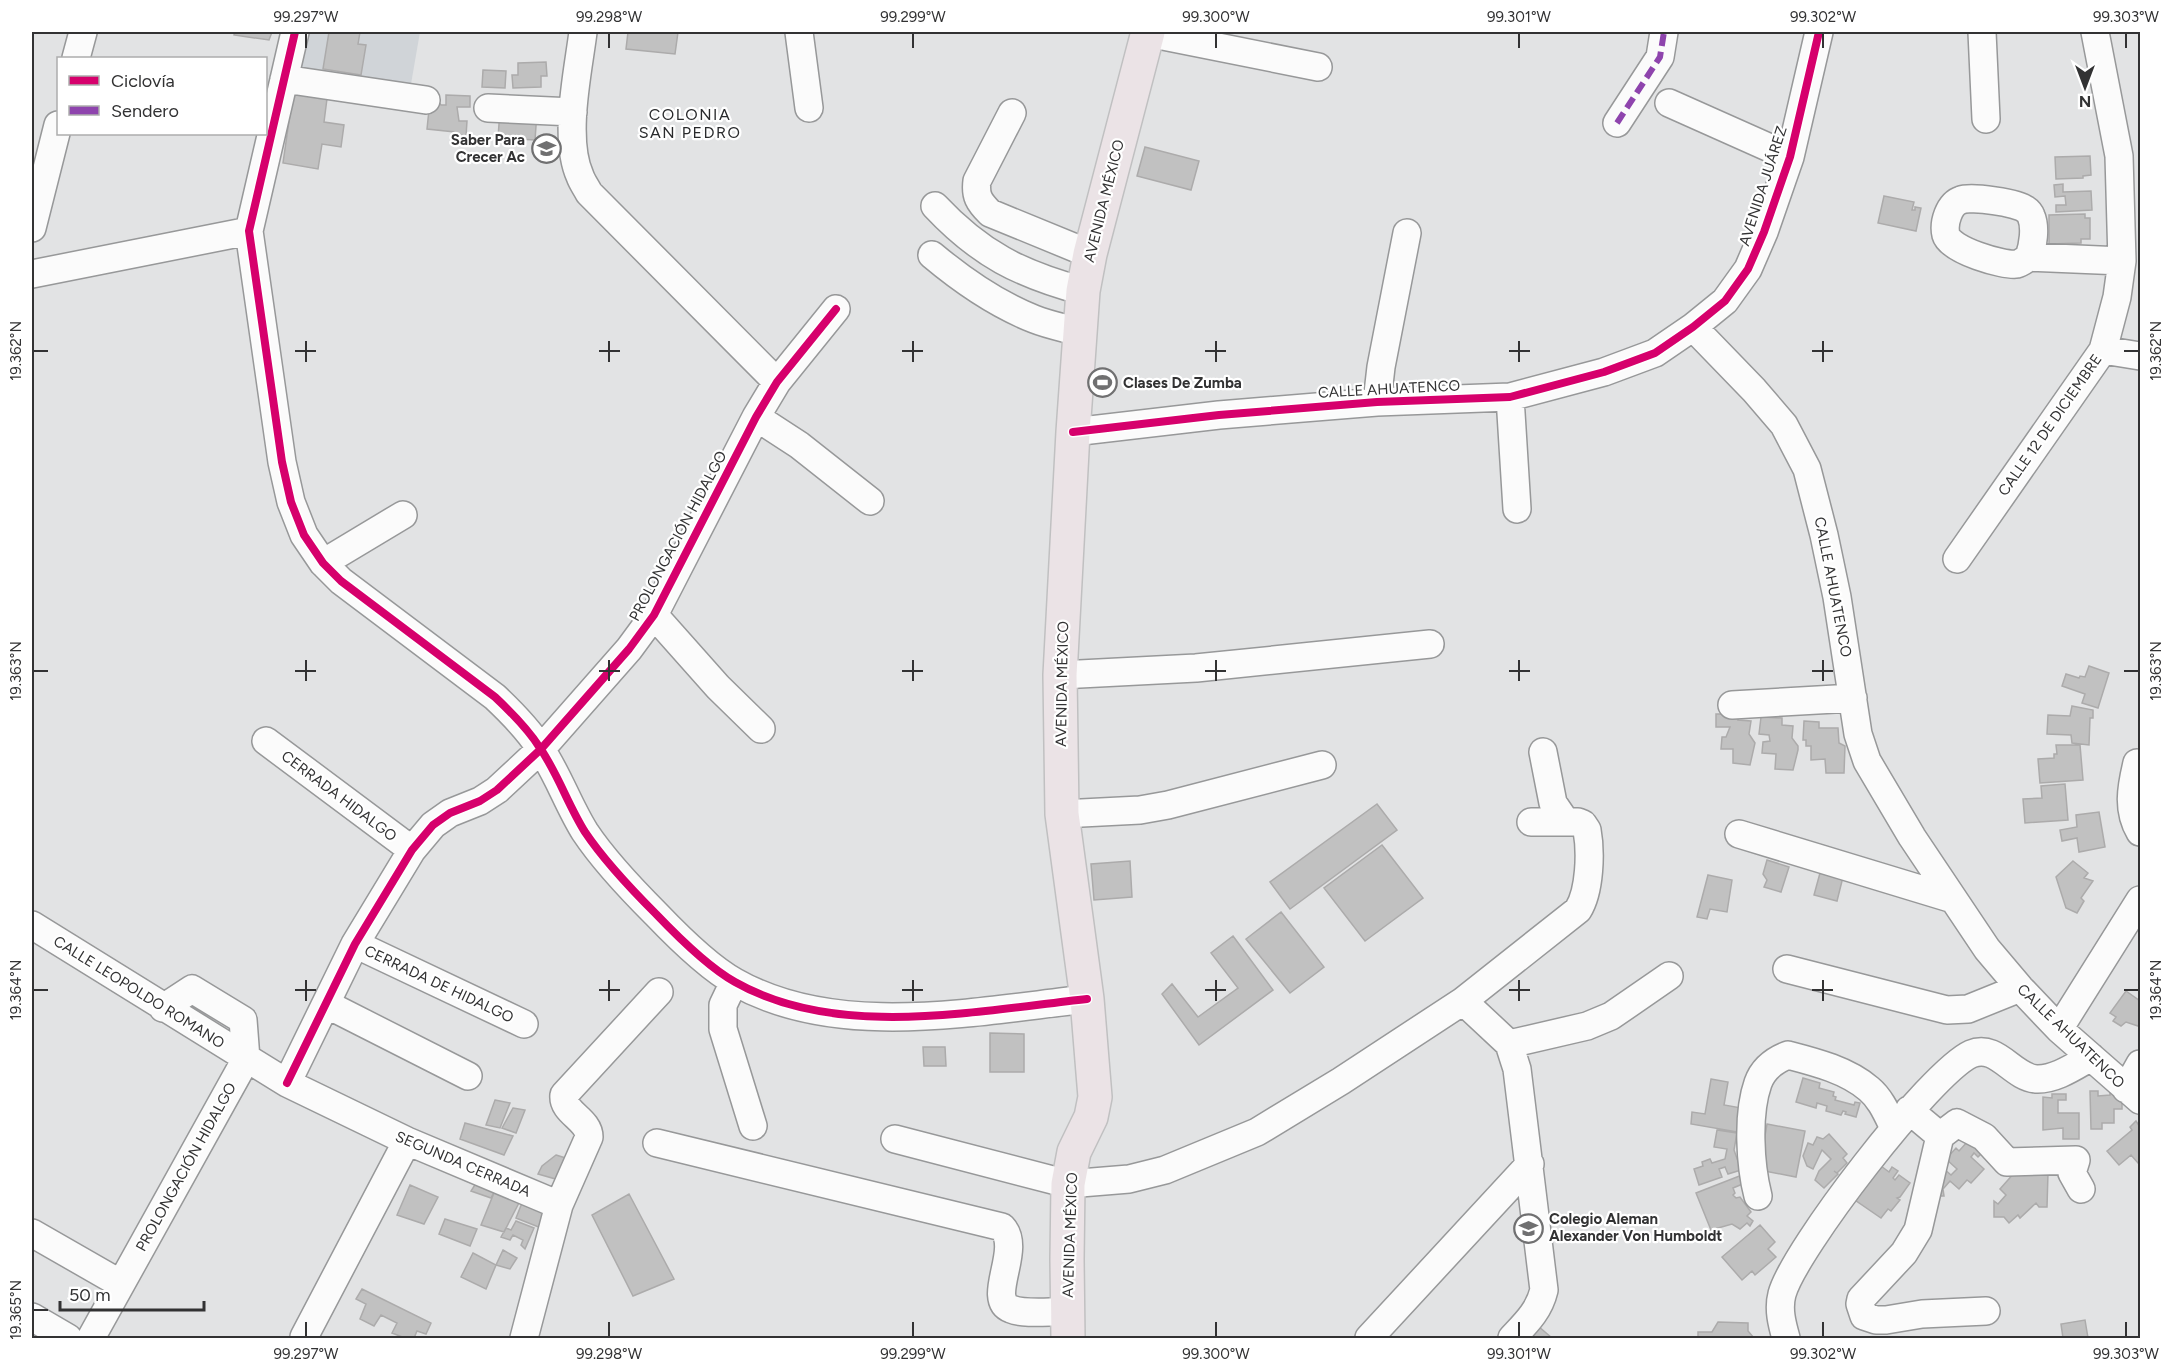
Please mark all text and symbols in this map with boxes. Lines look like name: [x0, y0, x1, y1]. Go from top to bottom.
text: 99.297°W: [274, 8, 339, 26]
text: 99.298°W: [576, 8, 643, 26]
text: 99.299°W: [880, 8, 946, 26]
text: 99.300°W: [1182, 8, 1250, 26]
text: 99.301°W: [1487, 8, 1552, 26]
text: 99.302°W: [1790, 8, 1857, 26]
text: 99.303°W: [2093, 8, 2160, 26]
legend: [57, 57, 267, 135]
north arrow: [2055, 57, 2115, 117]
text: Ciclovía: [111, 70, 175, 92]
text: N: [2079, 92, 2091, 111]
text: Sendero: [111, 100, 179, 122]
district label: COLONIA SAN PEDRO: [639, 105, 741, 142]
street label: AVENIDA JUÁREZ: [1735, 124, 1791, 248]
place label: Saber Para Crecer Ac: [451, 131, 525, 166]
school or university icon: Saber Para Crecer Ac: [530, 133, 562, 165]
street label: AVENIDA MÉXICO: [1080, 138, 1128, 264]
text: 19.362°N: [7, 321, 25, 381]
text: 19.362°N: [2147, 321, 2165, 381]
street label: CALLE 12 DE DICIEMBRE: [1994, 351, 2106, 499]
sports icon: Clases De Zumba: [1086, 367, 1118, 399]
place label: Clases De Zumba: [1123, 374, 1242, 392]
street label: CALLE AHUATENCO: [1317, 376, 1461, 402]
street label: PROLONGACIÓN HIDALGO: [625, 448, 731, 624]
street label: CALLE AHUATENCO: [1811, 515, 1855, 659]
street label: AVENIDA MÉXICO: [1052, 621, 1072, 747]
text: 19.363°N: [7, 641, 25, 701]
text: 19.363°N: [2147, 641, 2165, 701]
street label: CERRADA HIDALGO: [278, 747, 400, 845]
street label: CALLE LEOPOLDO ROMANO: [50, 932, 228, 1052]
street label: CERRADA DE HIDALGO: [362, 942, 516, 1026]
text: 19.364°N: [7, 960, 25, 1020]
text: 19.364°N: [2147, 960, 2165, 1020]
street label: CALLE AHUATENCO: [2014, 980, 2128, 1092]
street label: PROLONGACIÓN HIDALGO: [132, 1080, 240, 1254]
street label: SEGUNDA CERRADA: [393, 1127, 533, 1201]
street label: AVENIDA MÉXICO: [1059, 1172, 1081, 1298]
place label: Colegio Aleman Alexander Von Humboldt: [1549, 1210, 1722, 1245]
school or university icon: Colegio Aleman Alexander Von Humboldt: [1512, 1212, 1544, 1244]
scale bar: [60, 1274, 204, 1312]
text: 19.365°N: [7, 1280, 25, 1340]
text: 50 m: [69, 1284, 111, 1306]
text: 99.297°W: [274, 1345, 339, 1363]
text: 99.298°W: [576, 1345, 643, 1363]
text: 99.299°W: [880, 1345, 946, 1363]
text: 99.300°W: [1182, 1345, 1250, 1363]
text: 99.301°W: [1487, 1345, 1552, 1363]
text: 99.302°W: [1790, 1345, 1857, 1363]
text: 99.303°W: [2093, 1345, 2160, 1363]

